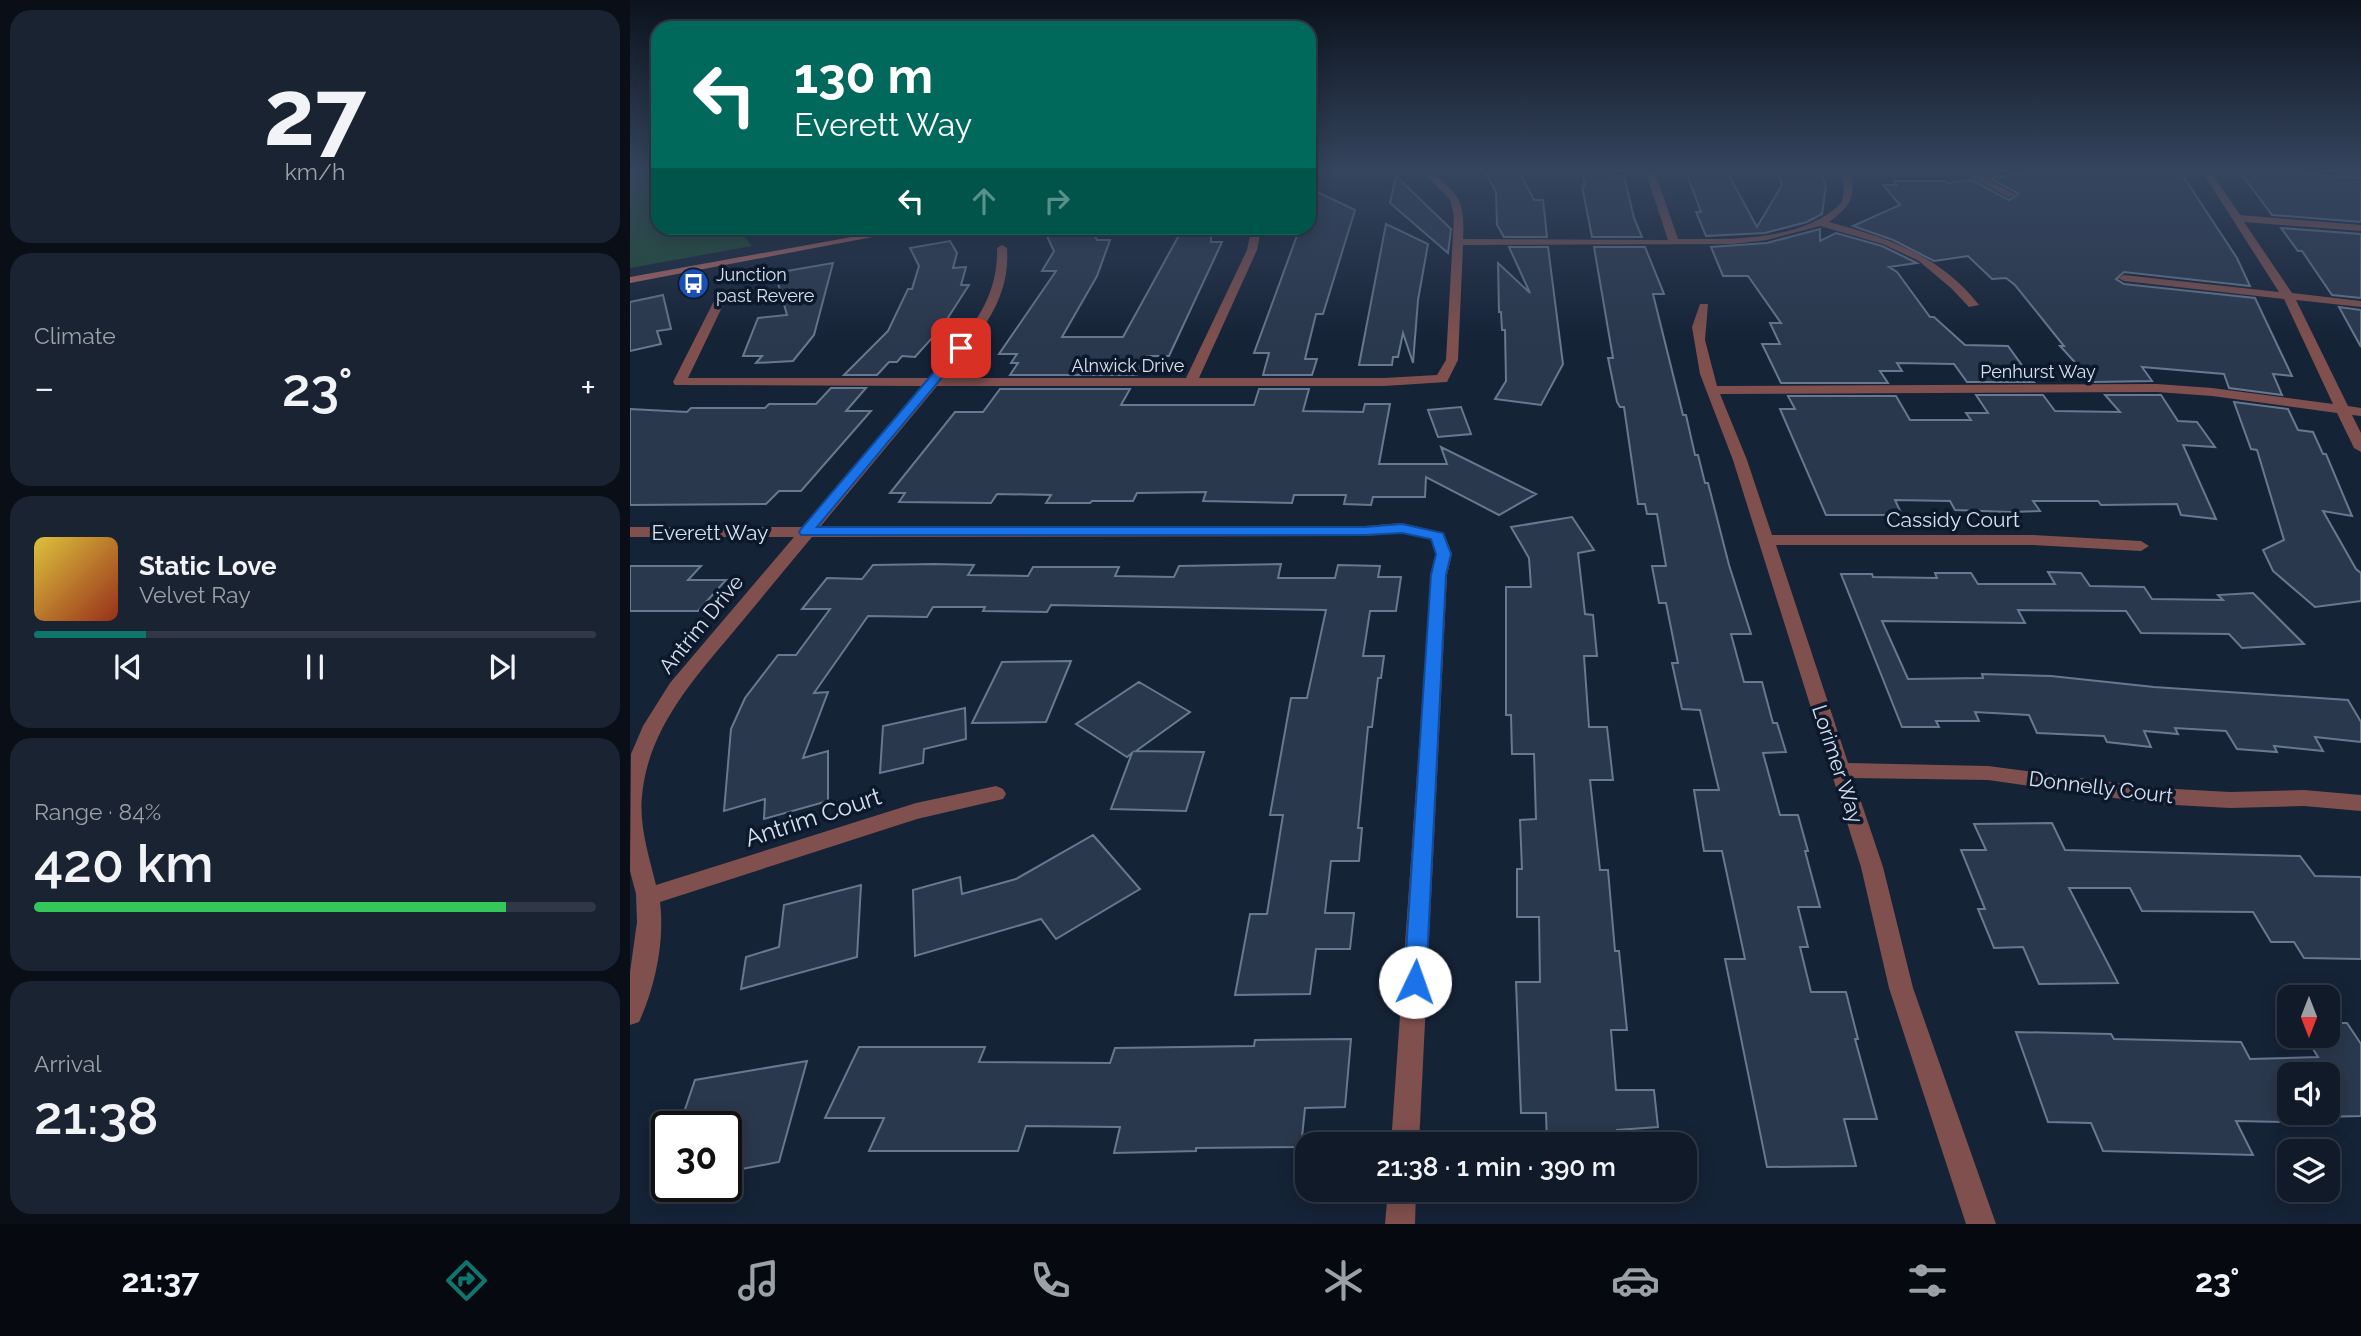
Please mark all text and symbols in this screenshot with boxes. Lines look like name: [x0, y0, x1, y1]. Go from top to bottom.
text: 130 m: [794, 47, 933, 104]
icon: left: [679, 49, 770, 140]
text: 27: [264, 59, 366, 166]
text: Everett Way: [794, 106, 972, 143]
text: km/h: [285, 158, 345, 185]
icon: left: [892, 182, 930, 220]
icon: ahead: [965, 182, 1003, 220]
icon: right: [1038, 182, 1076, 220]
place label: Junction past Revere: [716, 264, 815, 306]
bus stop icon: Junction past Revere: [676, 267, 710, 301]
pin: [931, 318, 991, 378]
text: Climate: [34, 322, 116, 349]
icon: arrive: [942, 329, 980, 367]
street label: Alnwick Drive: [1072, 355, 1185, 376]
text: 23°: [282, 357, 353, 418]
street label: Penhurst Way: [1980, 361, 2096, 382]
text: −: [34, 365, 54, 410]
text: +: [580, 365, 596, 410]
street label: Cassidy Court: [1886, 507, 2020, 532]
street label: Everett Way: [652, 520, 768, 545]
text: Static Love: [139, 551, 277, 581]
street label: Antrim Drive: [654, 569, 748, 679]
text: Velvet Ray: [139, 581, 251, 608]
icon: previous: [109, 648, 147, 686]
icon: pause: [296, 648, 334, 686]
icon: next: [483, 648, 521, 686]
street label: Lorimer Way: [1807, 702, 1869, 826]
street label: Donnelly Court: [2027, 766, 2175, 808]
street label: Antrim Court: [741, 781, 885, 853]
text: Range · 84%: [34, 798, 161, 825]
text: 420 km: [34, 833, 213, 894]
position arrow: [1378, 945, 1452, 1019]
north arrow: [2277, 985, 2340, 1048]
map controls: [2277, 985, 2340, 1202]
text: Arrival: [34, 1050, 101, 1077]
button: sound: [2277, 1062, 2340, 1125]
text: 21:38: [34, 1085, 158, 1146]
speed limit sign: 30: [651, 1111, 742, 1202]
button: layers: [2277, 1139, 2340, 1202]
text: 21:38 · 1 min · 390 m: [1376, 1152, 1616, 1182]
icon: directions: [442, 1256, 491, 1305]
icon: music: [734, 1256, 783, 1305]
icon: phone: [1026, 1256, 1075, 1305]
icon: climate: [1319, 1256, 1368, 1305]
icon: car: [1611, 1256, 1660, 1305]
icon: filters: [1903, 1256, 1952, 1305]
text: 21:37: [122, 1262, 199, 1299]
text: 23°: [2195, 1262, 2239, 1299]

